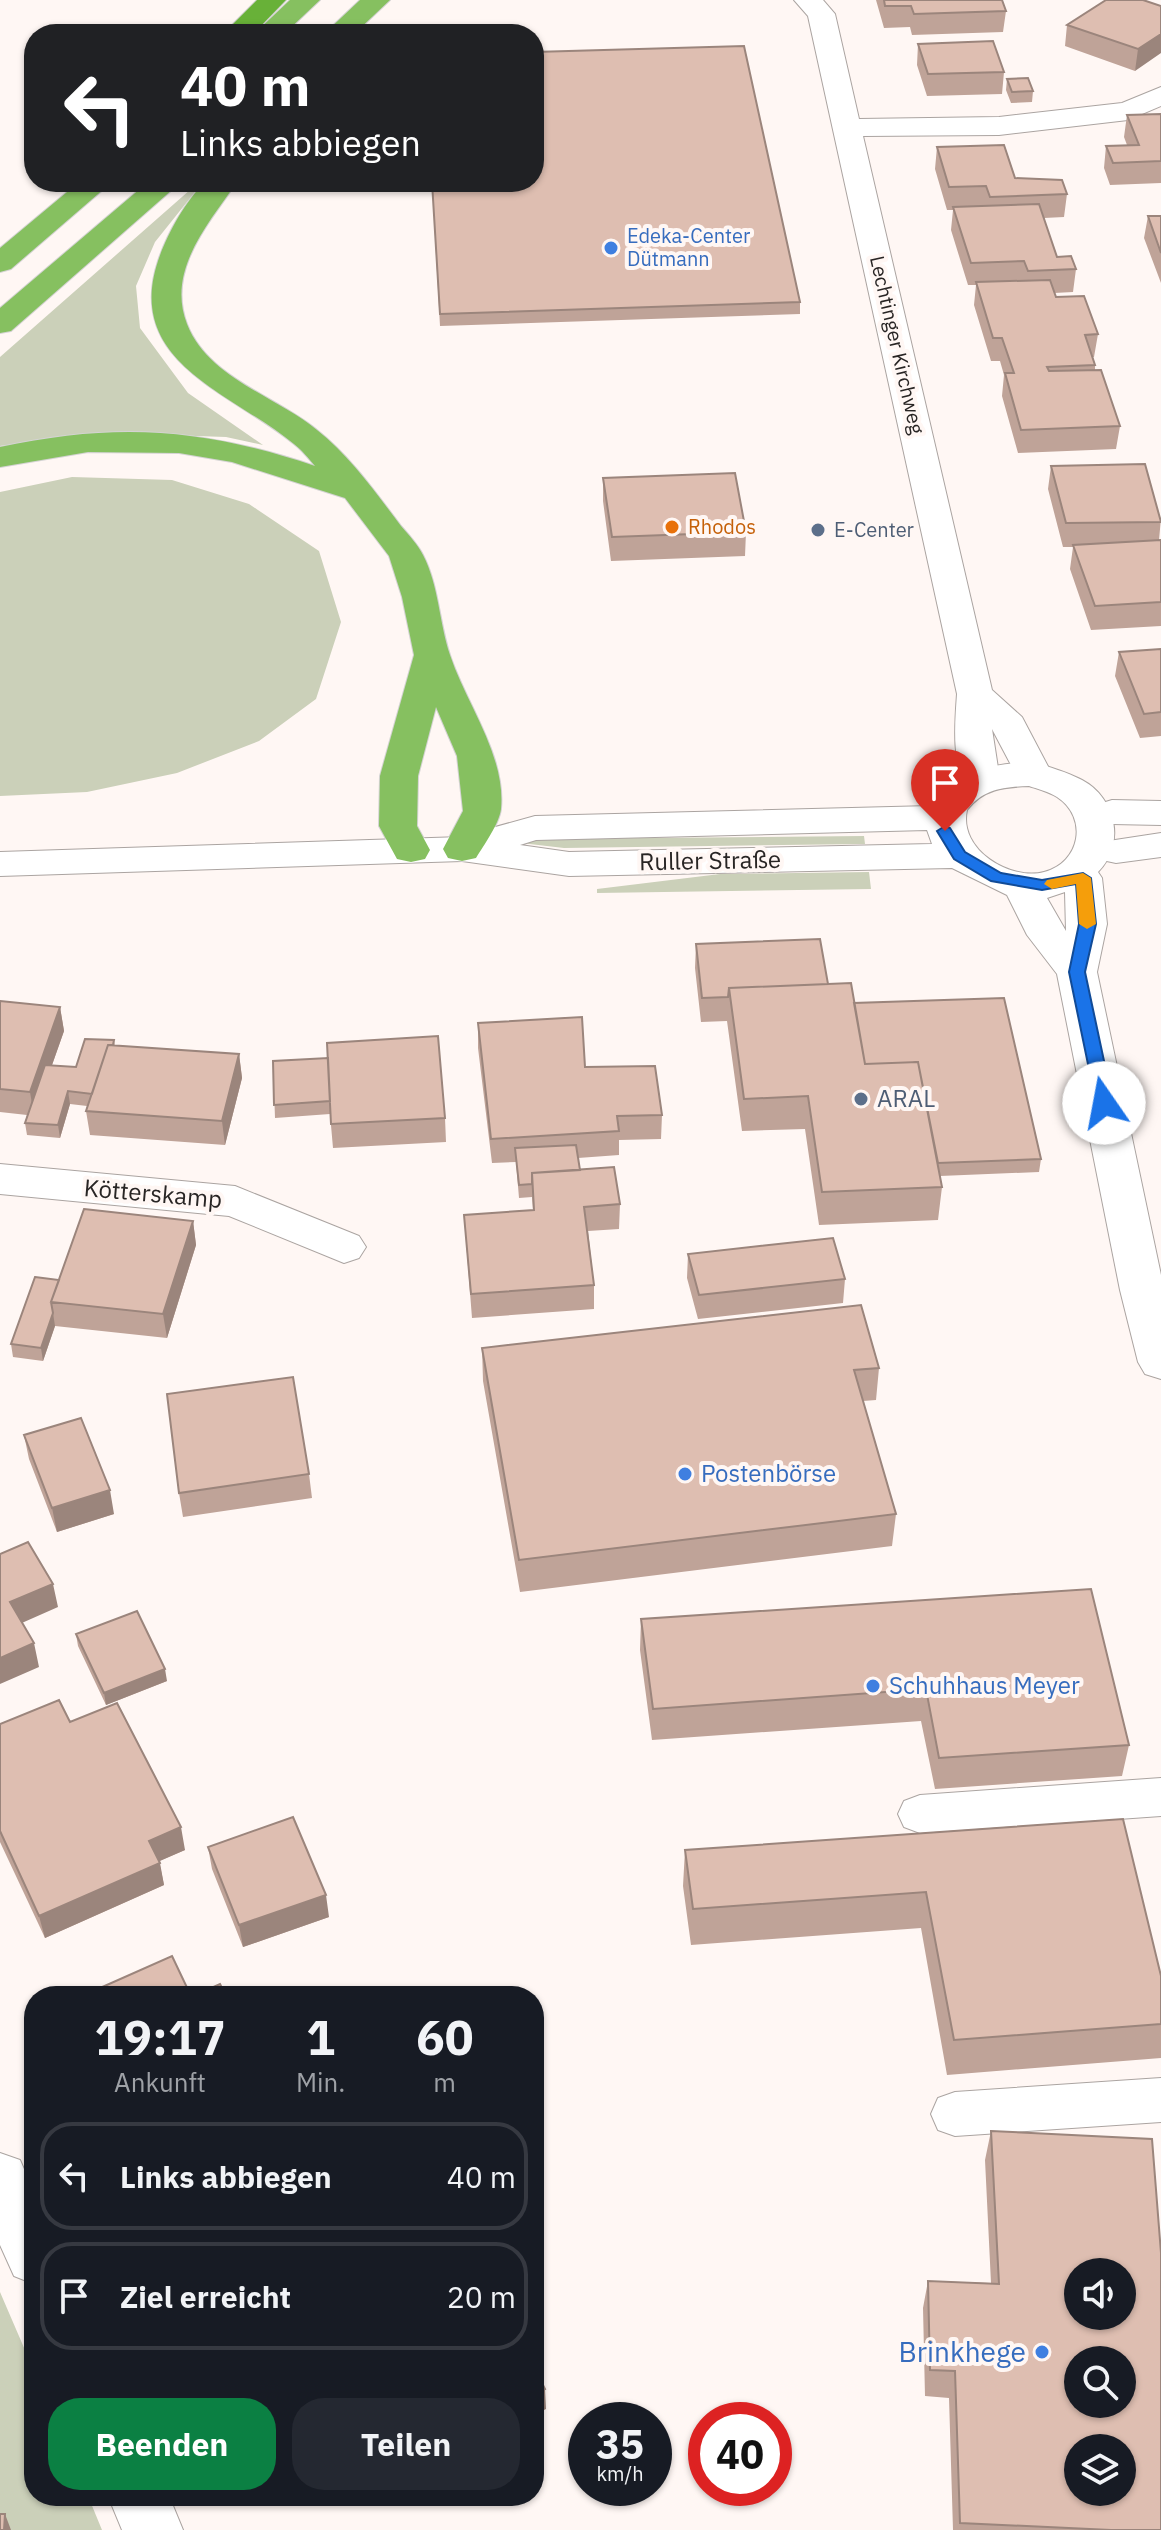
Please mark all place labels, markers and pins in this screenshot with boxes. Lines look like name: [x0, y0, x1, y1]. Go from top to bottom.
place label: Edeka-Center Dütmann: [627, 222, 750, 272]
marker: Edeka-Center Dütmann: [602, 239, 620, 257]
place label: Rhodos: [688, 513, 756, 540]
place label: E-Center: [834, 516, 914, 543]
marker: Rhodos: [663, 518, 681, 536]
marker: E-Center: [809, 521, 827, 539]
pin: [911, 749, 979, 831]
place label: ARAL: [877, 1082, 935, 1114]
marker: ARAL: [852, 1090, 870, 1108]
place label: Postenbörse: [701, 1457, 836, 1489]
marker: Postenbörse: [676, 1465, 694, 1483]
place label: Schuhhaus Meyer: [889, 1669, 1080, 1701]
marker: Schuhhaus Meyer: [864, 1677, 882, 1695]
place label: Brinkhege: [899, 2333, 1026, 2370]
marker: Brinkhege: [1033, 2343, 1051, 2361]

